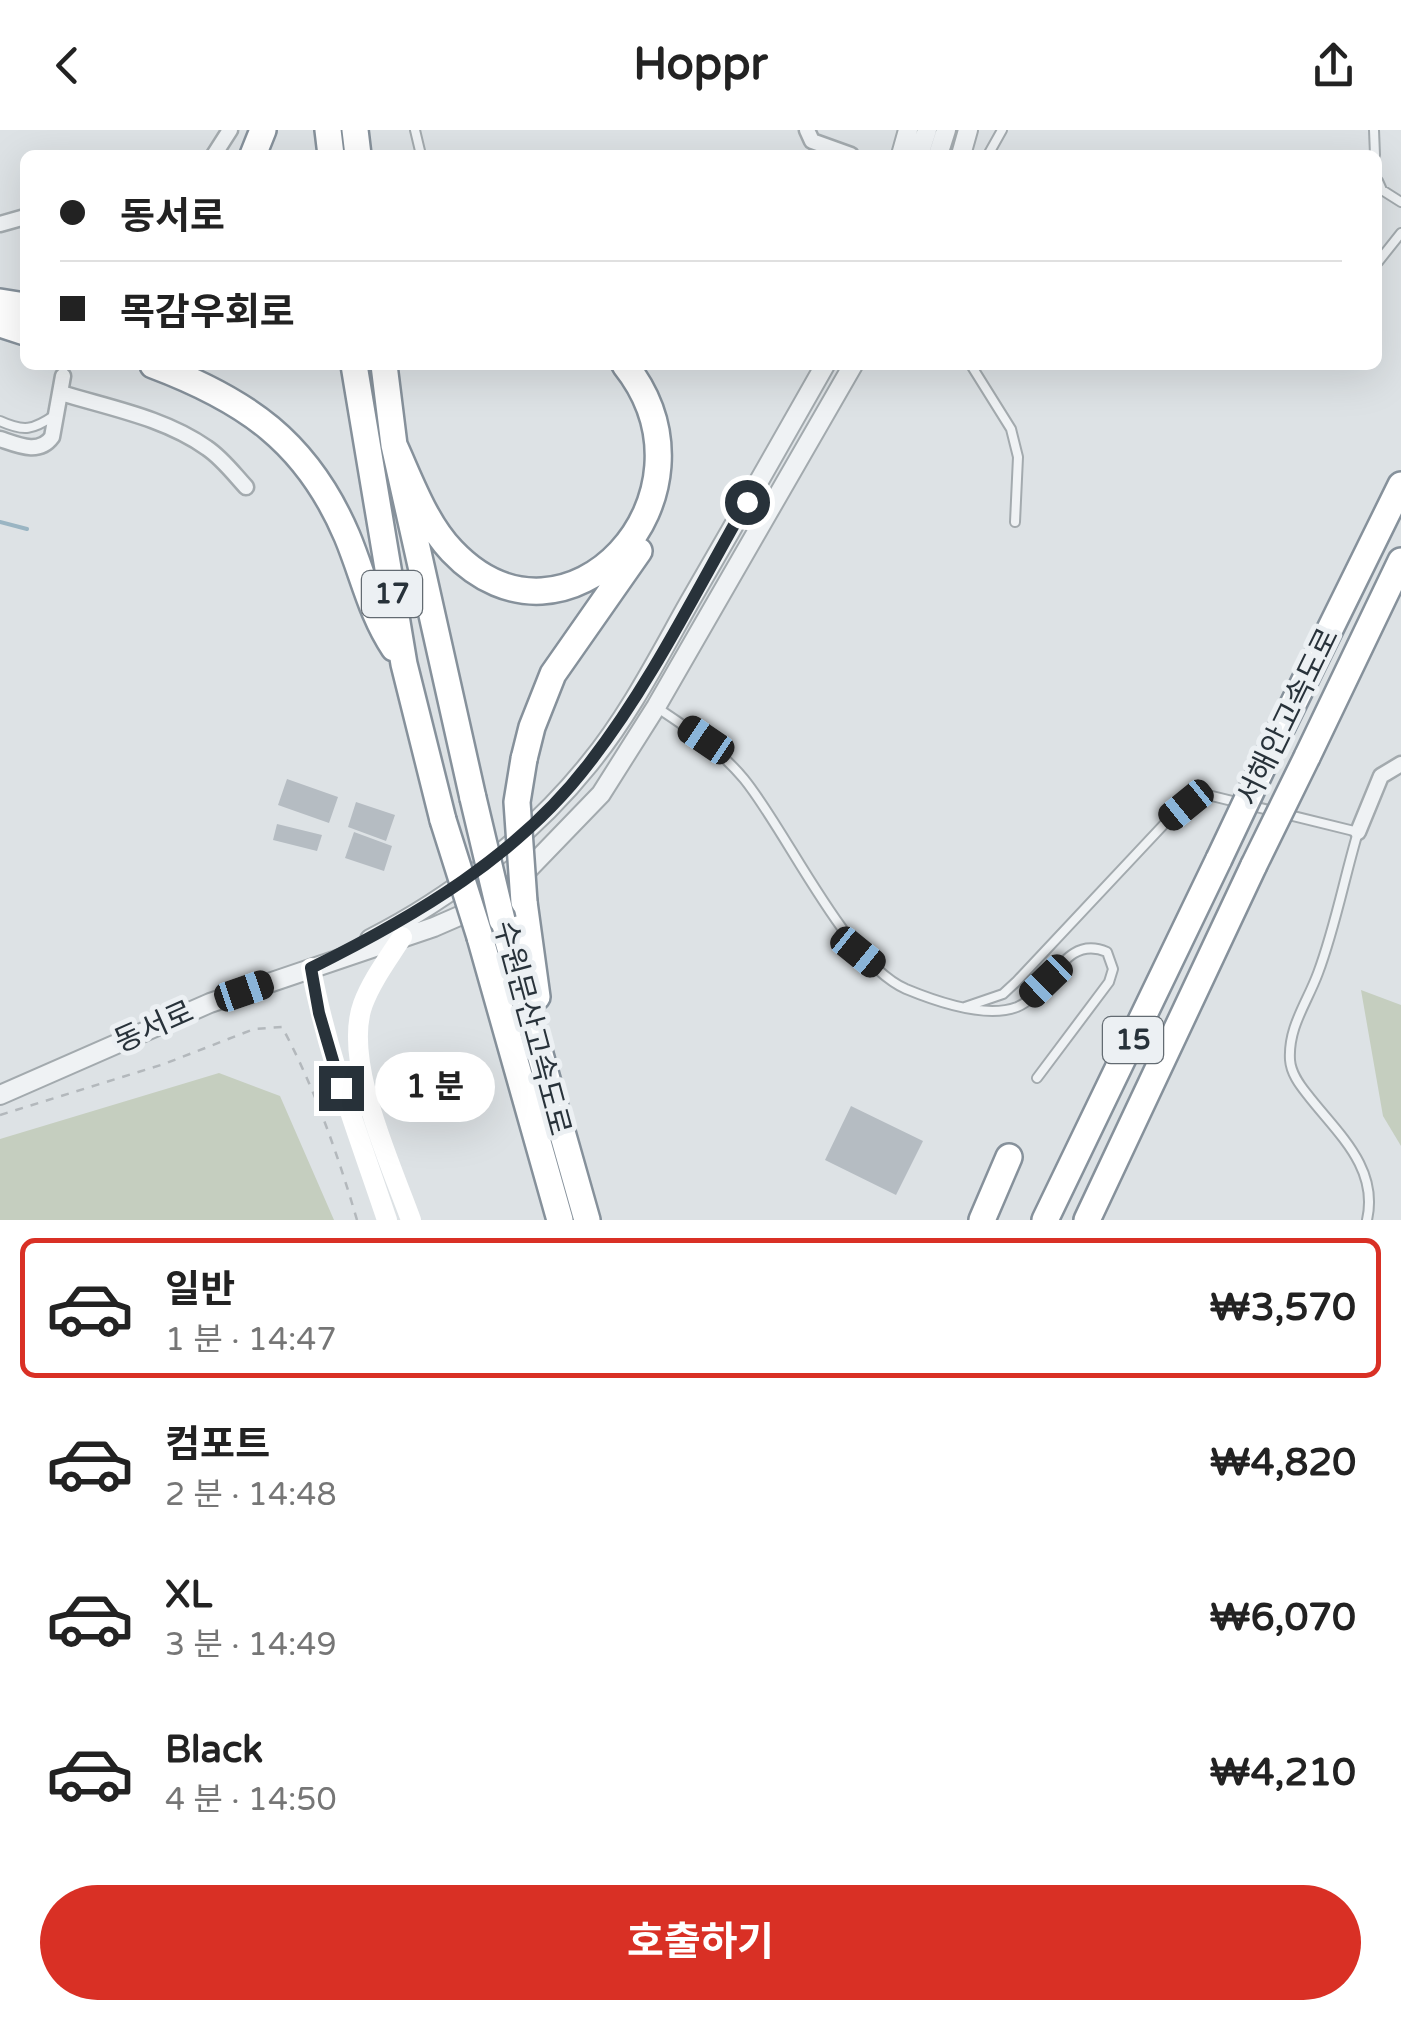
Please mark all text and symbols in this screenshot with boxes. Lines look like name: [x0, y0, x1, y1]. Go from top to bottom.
icon: back: [40, 38, 95, 93]
text: Hoppr: [633, 38, 768, 92]
icon: share: [1306, 38, 1361, 93]
text: 동서로: [120, 194, 225, 240]
text: 목감우회로: [120, 290, 295, 336]
route start: [725, 480, 770, 525]
road number: 17: [362, 571, 422, 617]
street label: 서해안고속도로: [1229, 622, 1347, 812]
car: [673, 711, 739, 769]
car: [1153, 774, 1219, 836]
street label: 수원문산고속도로: [486, 917, 578, 1139]
car: [825, 921, 891, 983]
car: [1014, 949, 1078, 1013]
car: [211, 967, 277, 1015]
street label: 동서로: [109, 993, 199, 1061]
road number: 15: [1103, 1017, 1163, 1063]
callout: 1 분: [376, 1053, 496, 1123]
route end: [319, 1066, 364, 1111]
text: 1 분: [406, 1068, 464, 1106]
icon: car: [45, 1263, 135, 1353]
text: 일반: [165, 1267, 235, 1313]
text: ₩3,570: [1210, 1285, 1356, 1331]
text: 1 분 · 14:47: [165, 1321, 337, 1359]
icon: car: [45, 1418, 135, 1508]
text: 컴포트: [165, 1422, 270, 1468]
text: ₩4,820: [1210, 1440, 1356, 1486]
text: 2 분 · 14:48: [165, 1476, 337, 1514]
text: XL: [165, 1572, 212, 1618]
icon: car: [45, 1573, 135, 1663]
text: ₩6,070: [1210, 1595, 1356, 1641]
text: 3 분 · 14:49: [165, 1626, 337, 1664]
text: Black: [165, 1727, 263, 1773]
icon: car: [45, 1728, 135, 1818]
text: ₩4,210: [1210, 1750, 1356, 1796]
text: 4 분 · 14:50: [165, 1781, 337, 1819]
button: 호출하기: [40, 1885, 1361, 2000]

